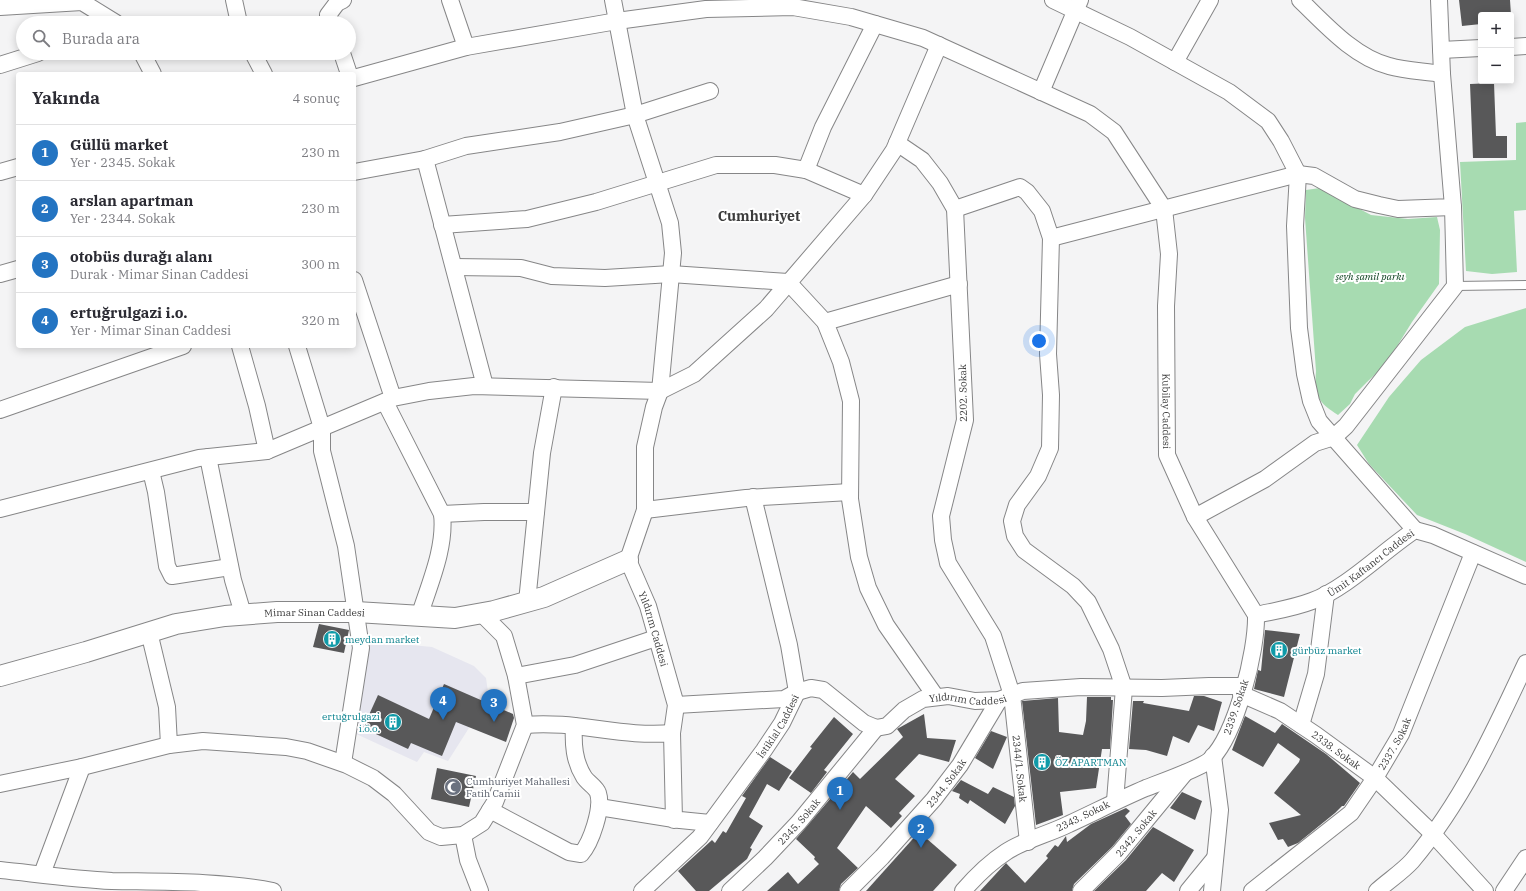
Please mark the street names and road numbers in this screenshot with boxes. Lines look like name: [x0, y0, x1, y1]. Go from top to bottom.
street label: 2202. Sokak: [956, 364, 970, 422]
street label: Kubilay Caddesi: [1160, 373, 1173, 449]
street label: Ümit Kaftancı Caddesi: [1325, 526, 1417, 599]
street label: Yıldırım Caddesi: [636, 589, 671, 668]
street label: Mimar Sinan Caddesi: [264, 606, 365, 619]
street label: 2339. Sokak: [1220, 677, 1252, 736]
street label: Yıldırım Caddesi: [928, 689, 1008, 708]
street label: İstiklal Caddesi: [754, 692, 802, 761]
street label: 2337. Sokak: [1375, 715, 1413, 772]
street label: 2338. Sokak: [1309, 728, 1364, 772]
street label: 2344/1. Sokak: [1010, 734, 1030, 803]
street label: 2344. Sokak: [923, 756, 969, 810]
street label: 2345. Sokak: [775, 795, 823, 847]
street label: 2343. Sokak: [1054, 797, 1112, 834]
street label: 2342. Sokak: [1112, 806, 1159, 859]

